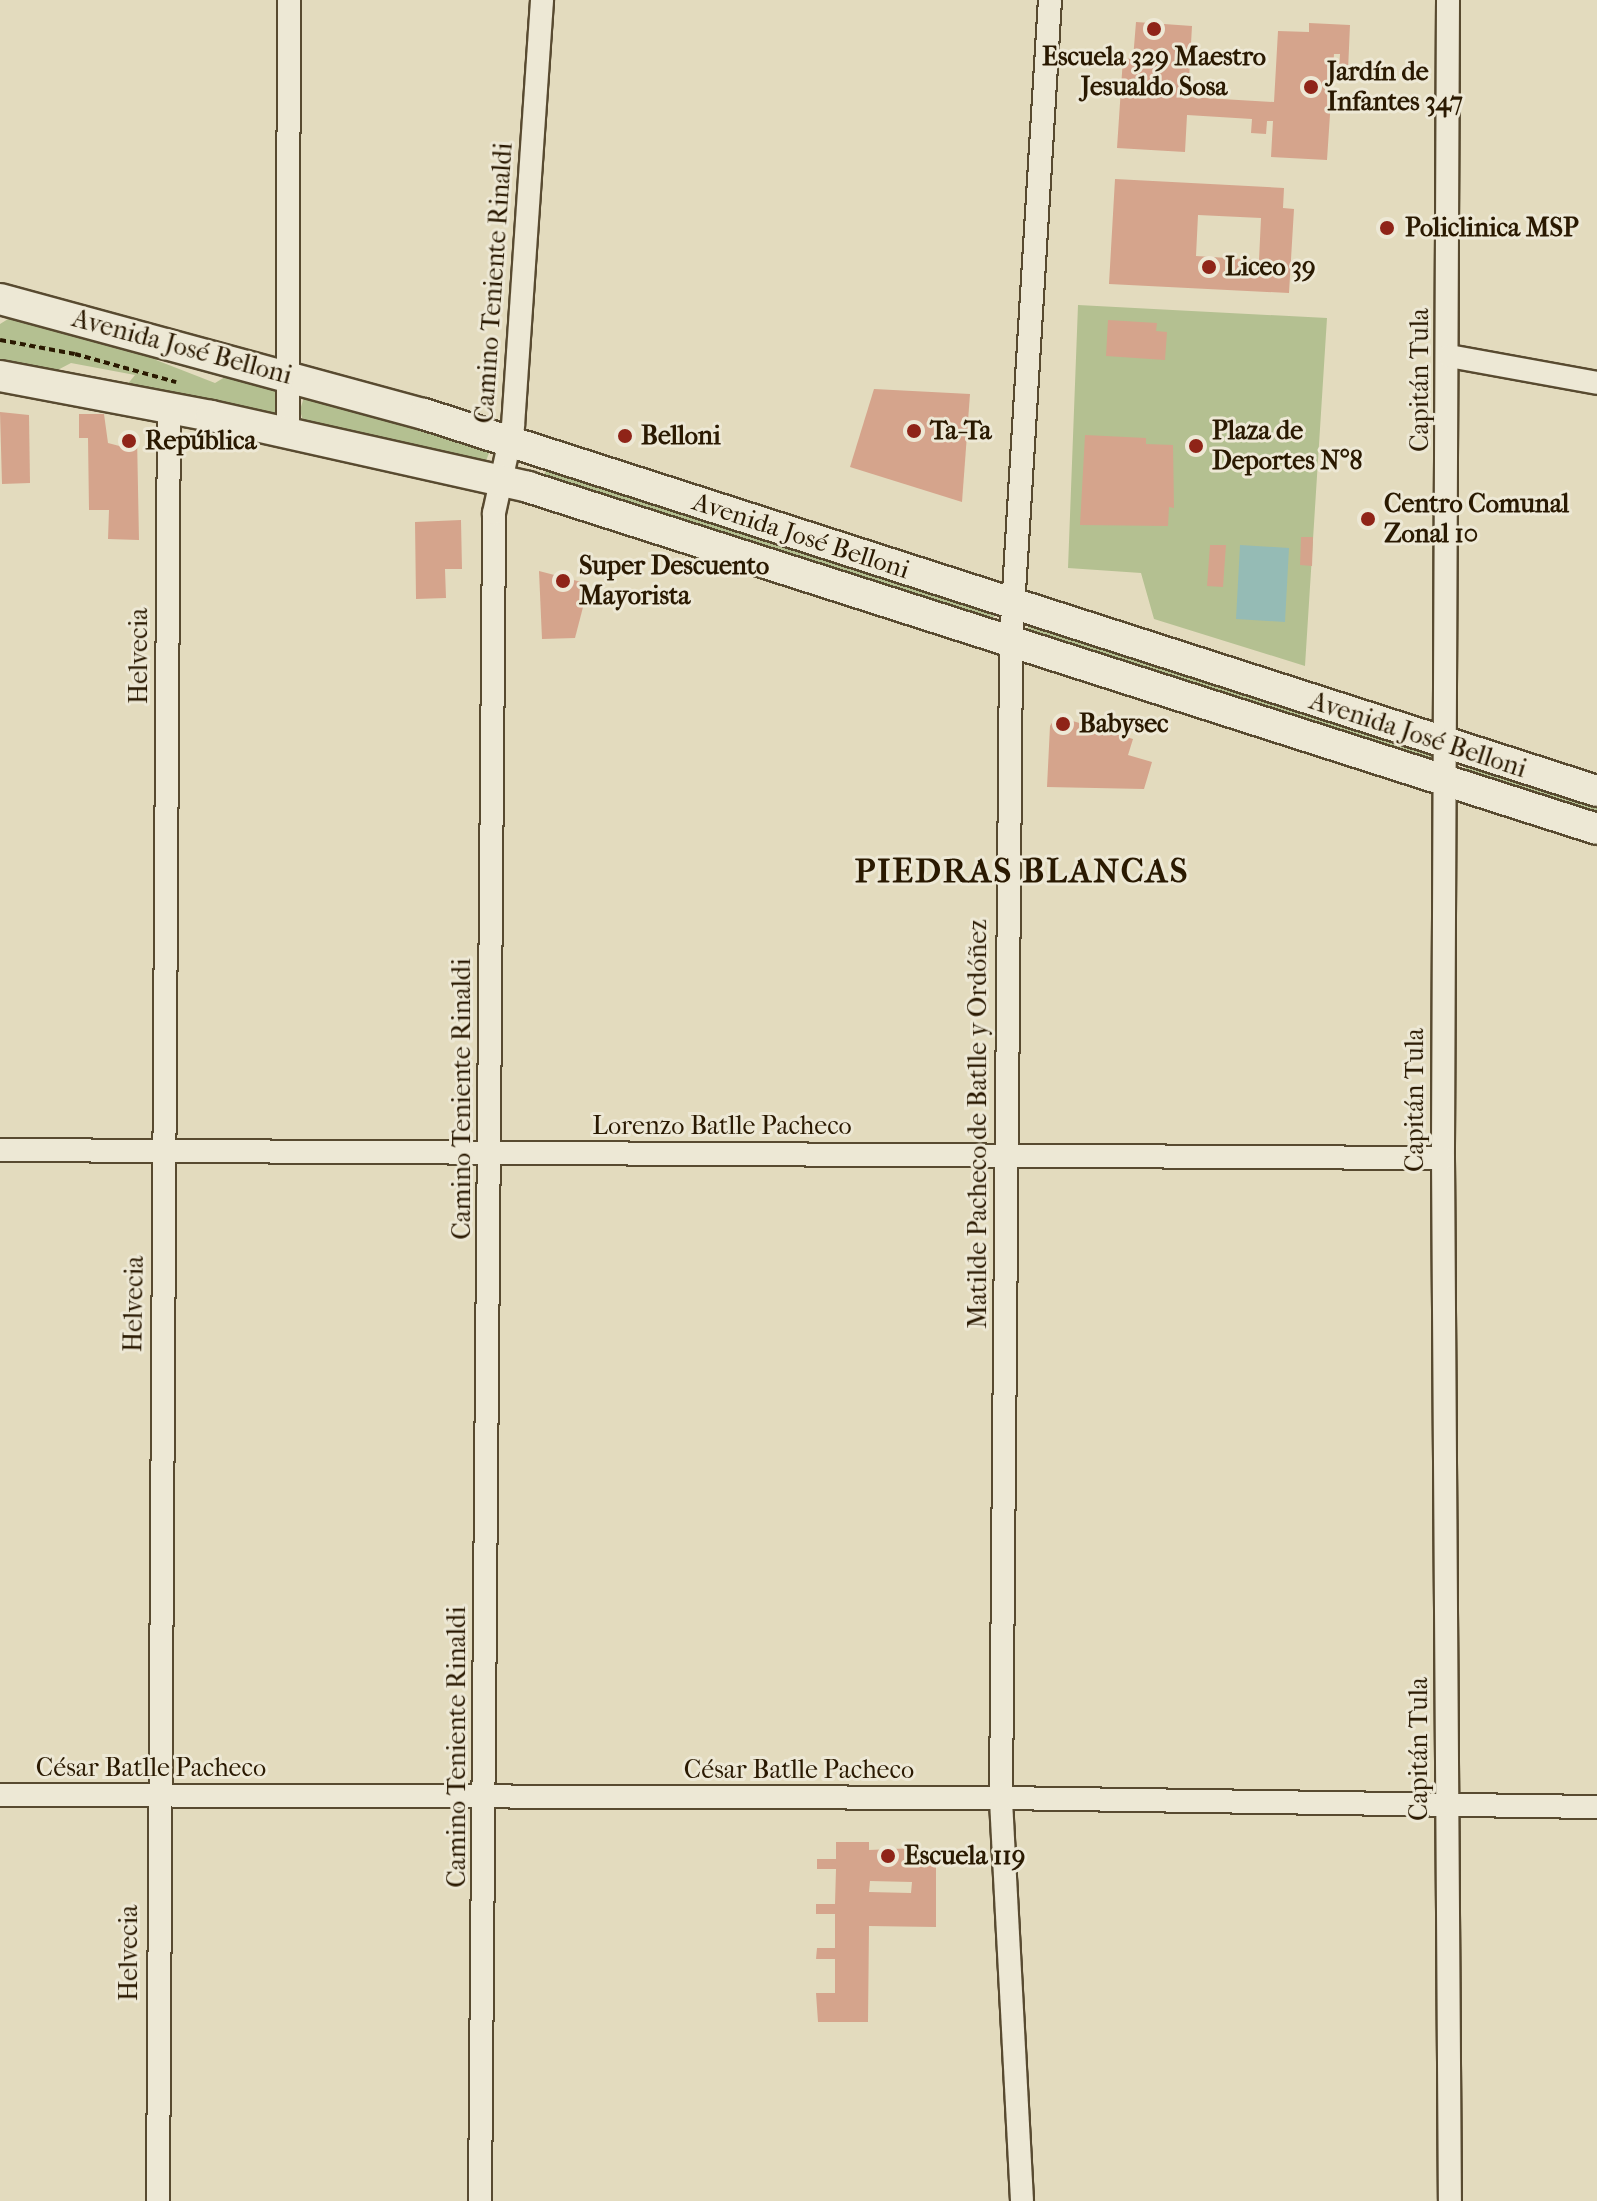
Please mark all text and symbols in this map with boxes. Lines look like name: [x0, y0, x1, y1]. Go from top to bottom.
marker: Escuela 329 Maestro Jesualdo Sosa: [1145, 20, 1163, 38]
place label: Escuela 329 Maestro Jesualdo Sosa: [1042, 41, 1266, 102]
place label: Jardín de Infantes 347: [1327, 56, 1463, 118]
marker: Jardín de Infantes 347: [1302, 78, 1320, 96]
street label: Camino Teniente Rinaldi: [469, 142, 519, 424]
place label: Policlinica MSP: [1405, 212, 1579, 244]
marker: Policlinica MSP: [1376, 217, 1398, 239]
place label: Liceo 39: [1225, 251, 1316, 283]
marker: Liceo 39: [1200, 258, 1218, 276]
street label: Avenida José Belloni: [69, 303, 295, 391]
street label: Capitán Tula: [1404, 308, 1436, 452]
place label: Ta-Ta: [930, 415, 991, 447]
place label: Plaza de Deportes N°8: [1212, 415, 1363, 476]
place label: Belloni: [641, 420, 721, 452]
marker: Ta-Ta: [905, 422, 923, 440]
place label: República: [145, 425, 257, 457]
marker: Belloni: [616, 427, 634, 445]
marker: República: [120, 432, 138, 450]
marker: Plaza de Deportes N°8: [1187, 437, 1205, 455]
street label: Avenida José Belloni: [689, 486, 913, 586]
place label: Centro Comunal Zonal 10: [1384, 488, 1569, 550]
marker: Centro Comunal Zonal 10: [1359, 510, 1377, 528]
place label: Super Descuento Mayorista: [579, 550, 769, 612]
marker: Super Descuento Mayorista: [554, 572, 572, 590]
street label: Helvecia: [123, 608, 155, 704]
street label: Avenida José Belloni: [1306, 685, 1530, 785]
place label: Babysec: [1079, 708, 1169, 740]
marker: Babysec: [1054, 715, 1072, 733]
district label: PIEDRAS BLANCAS: [855, 852, 1189, 892]
street label: Matilde Pacheco de Batlle y Ordóñez: [962, 919, 994, 1329]
street label: Camino Teniente Rinaldi: [446, 958, 478, 1240]
street label: Capitán Tula: [1399, 1028, 1431, 1172]
street label: Lorenzo Batlle Pacheco: [592, 1110, 852, 1142]
street label: Helvecia: [118, 1256, 150, 1352]
street label: Camino Teniente Rinaldi: [441, 1606, 473, 1888]
street label: Capitán Tula: [1403, 1677, 1435, 1821]
street label: César Batlle Pacheco: [36, 1752, 266, 1784]
street label: César Batlle Pacheco: [684, 1754, 914, 1786]
place label: Escuela 119: [904, 1840, 1025, 1872]
marker: Escuela 119: [879, 1847, 897, 1865]
street label: Helvecia: [113, 1905, 145, 2001]

